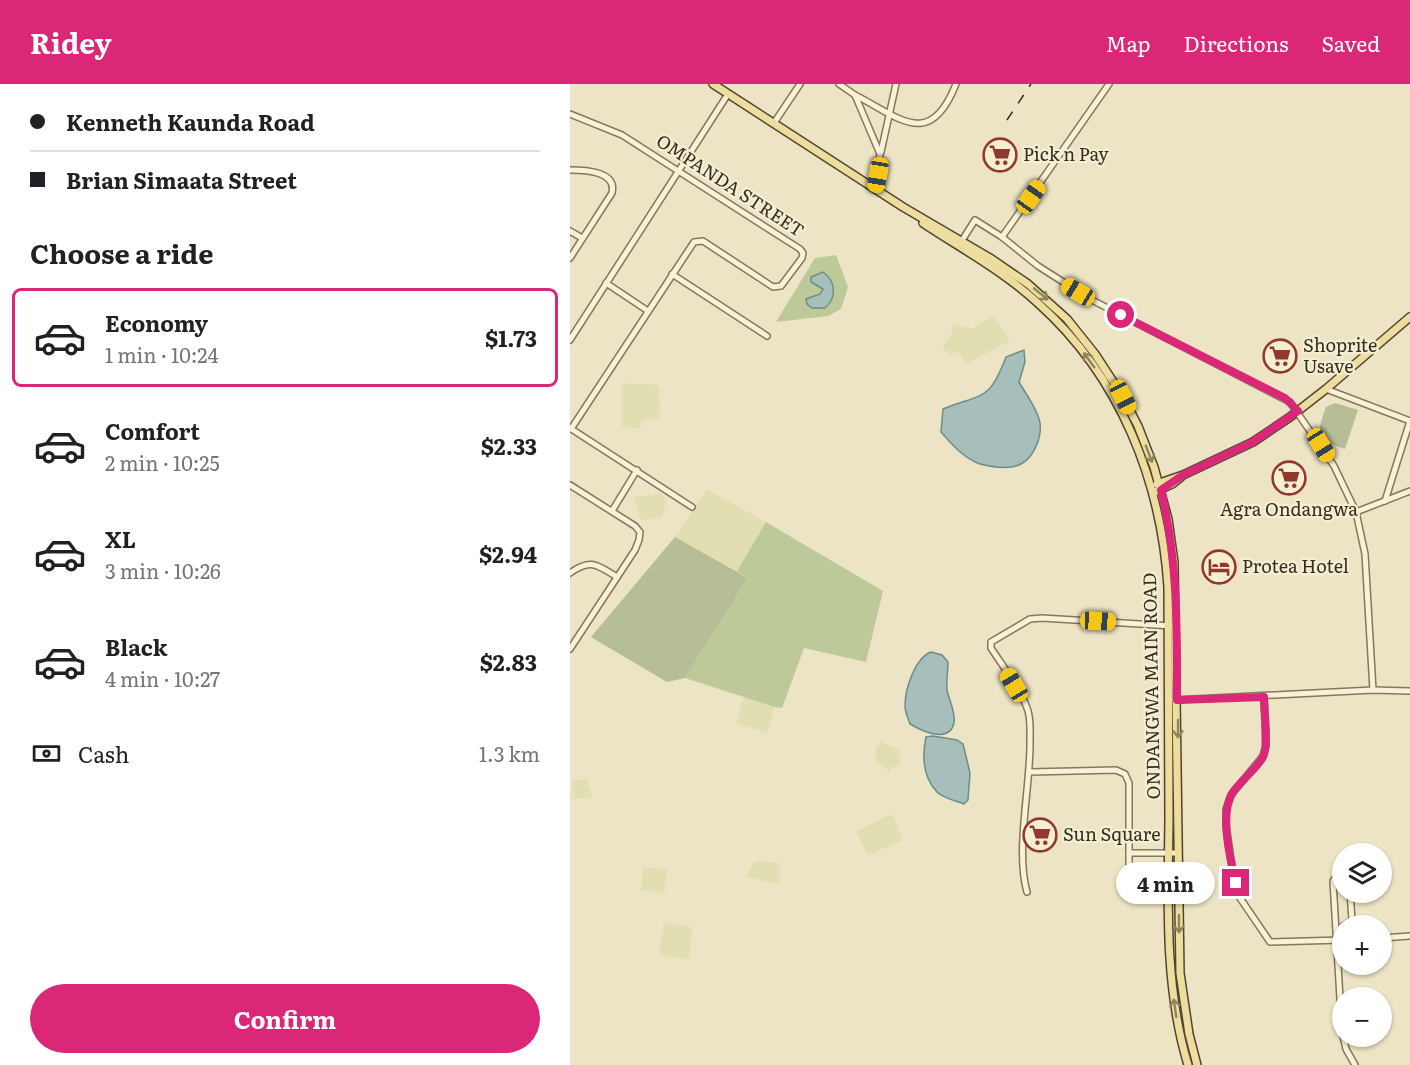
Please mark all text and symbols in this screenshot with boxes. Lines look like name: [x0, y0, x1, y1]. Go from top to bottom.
text: Ridey: [30, 21, 112, 63]
text: Map: [1106, 27, 1151, 58]
text: Directions: [1184, 27, 1289, 58]
text: Saved: [1322, 27, 1380, 58]
text: Kenneth Kaunda Road: [66, 105, 315, 138]
street label: OMPANDA STREET: [652, 127, 810, 243]
supermarket icon: Pick n Pay: [982, 137, 1018, 173]
place label: Pick n Pay: [1023, 140, 1109, 167]
car: [866, 156, 890, 194]
text: Brian Simaata Street: [66, 163, 297, 196]
car: [1013, 177, 1049, 217]
text: Choose a ride: [30, 232, 213, 272]
car: [1058, 275, 1098, 309]
one-way arrow: [1033, 287, 1048, 301]
route start: [1107, 301, 1134, 328]
text: Economy: [105, 306, 208, 339]
icon: car: [33, 311, 87, 365]
text: $1.73: [485, 321, 537, 354]
place label: Shoprite Usave: [1303, 331, 1377, 379]
supermarket icon: Shoprite Usave: [1262, 338, 1298, 374]
text: 1 min · 10:24: [105, 339, 218, 369]
one-way arrow: [1082, 352, 1095, 368]
car: [1107, 377, 1139, 417]
text: Comfort: [105, 414, 200, 447]
icon: car: [33, 419, 87, 473]
car: [1304, 425, 1338, 465]
text: $2.33: [481, 429, 537, 462]
one-way arrow: [1144, 444, 1155, 462]
text: 2 min · 10:25: [105, 447, 220, 477]
supermarket icon: Agra Ondangwa: [1271, 460, 1307, 496]
place label: Agra Ondangwa: [1220, 495, 1358, 522]
text: XL: [105, 522, 136, 555]
icon: car: [33, 527, 87, 581]
text: $2.94: [479, 537, 537, 570]
hotel icon: Protea Hotel: [1201, 549, 1237, 585]
place label: Protea Hotel: [1242, 552, 1349, 579]
text: 3 min · 10:26: [105, 555, 221, 585]
street label: ONDANGWA MAIN ROAD: [1135, 572, 1166, 800]
car: [1080, 611, 1116, 631]
text: Black: [105, 630, 167, 663]
icon: car: [33, 635, 87, 689]
text: $2.83: [480, 645, 537, 678]
text: 4 min · 10:27: [105, 663, 220, 693]
car: [997, 665, 1031, 705]
one-way arrow: [1172, 719, 1183, 739]
icon: cash: [30, 737, 63, 770]
text: Cash: [78, 737, 129, 770]
text: 1.3 km: [479, 738, 540, 768]
supermarket icon: Sun Square: [1022, 817, 1058, 853]
place label: Sun Square: [1063, 820, 1161, 847]
map controls: [1332, 843, 1392, 1047]
button: layers: [1332, 843, 1392, 903]
callout: 4 min: [1116, 862, 1215, 904]
text: 4 min: [1137, 868, 1194, 898]
route end: [1222, 869, 1249, 896]
one-way arrow: [1173, 914, 1185, 934]
button: +: [1332, 915, 1392, 975]
button: Confirm: [30, 984, 540, 1053]
button: −: [1332, 987, 1392, 1047]
one-way arrow: [1170, 999, 1181, 1018]

